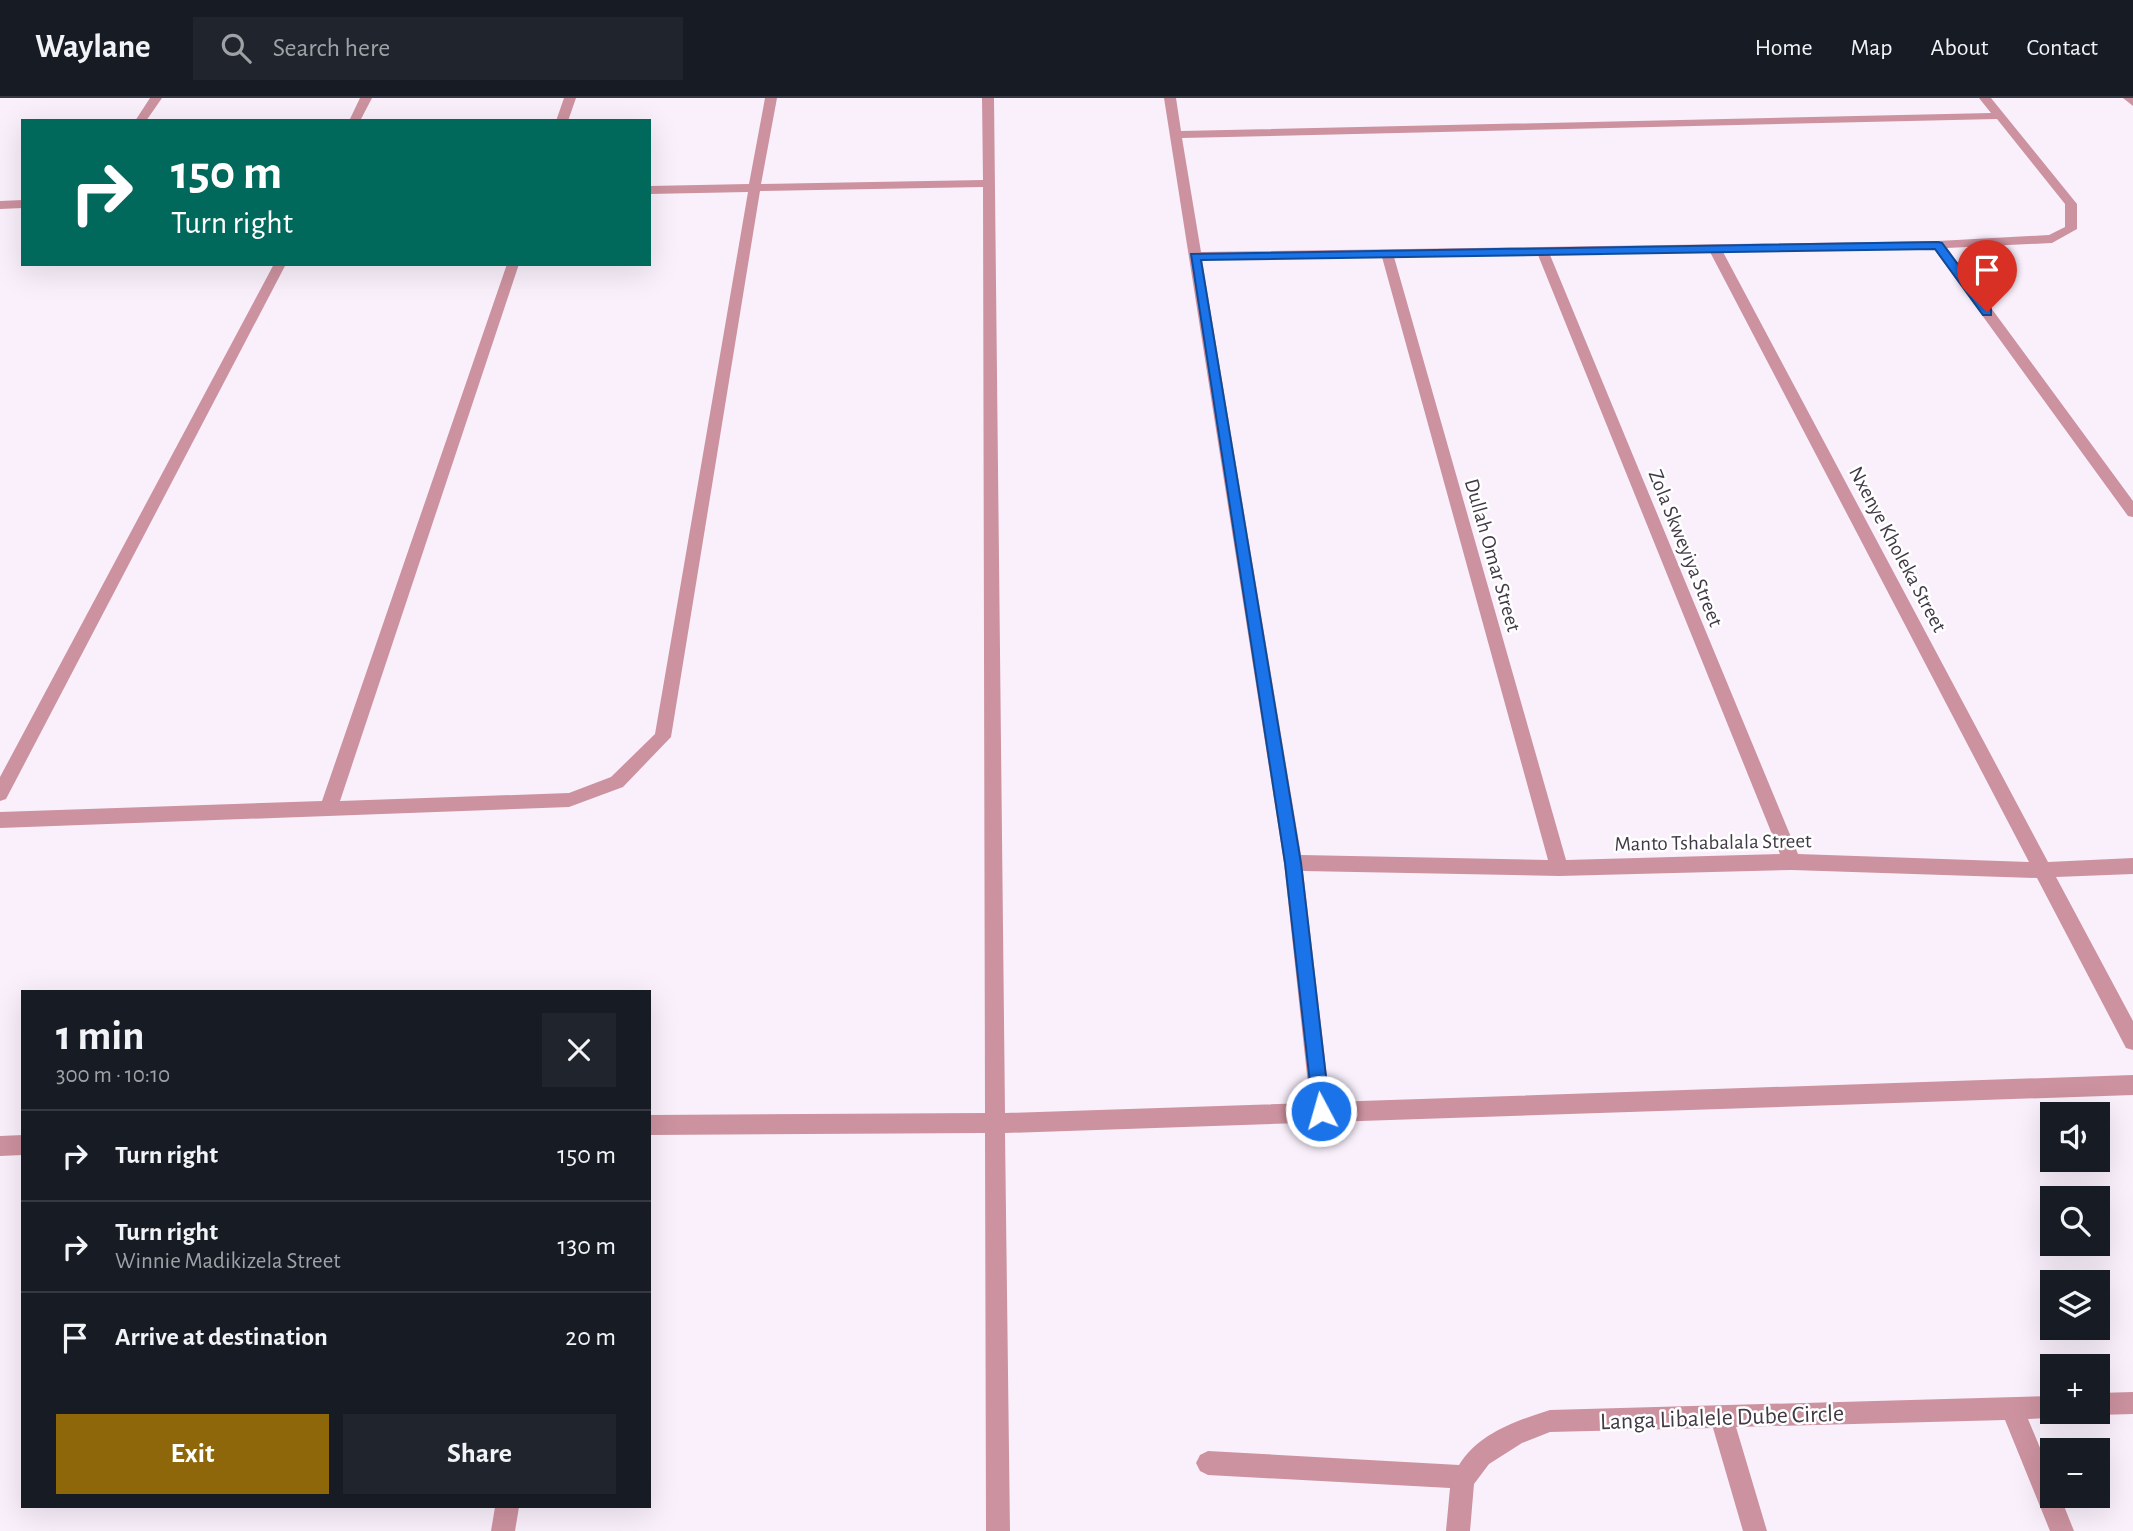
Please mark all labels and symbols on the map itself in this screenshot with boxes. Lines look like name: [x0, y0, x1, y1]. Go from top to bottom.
pin: [1957, 240, 2017, 312]
street label: Nxenye Kholeka Street: [1845, 463, 1950, 636]
street label: Zola Skweyiya Street: [1644, 467, 1727, 630]
street label: Dullah Omar Street: [1461, 476, 1524, 634]
street label: Manto Tshabalala Street: [1614, 830, 1812, 855]
position arrow: [1284, 1074, 1358, 1148]
street label: Langa Libalele Dube Circle: [1600, 1402, 1844, 1434]

